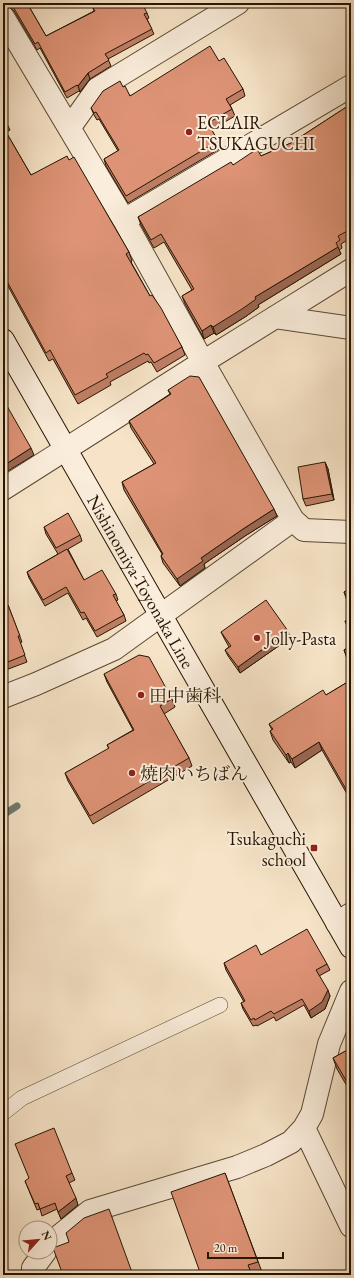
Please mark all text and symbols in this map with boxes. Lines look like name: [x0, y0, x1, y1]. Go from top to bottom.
place label: ECLAIR TSUKAGUCHI: [197, 111, 315, 155]
marker: ECLAIR TSUKAGUCHI: [184, 127, 194, 137]
street label: Nishinomiya-Toyonaka Line: [82, 490, 200, 672]
place label: Jolly-Pasta: [263, 627, 337, 650]
marker: Jolly-Pasta: [252, 633, 262, 643]
place label: 田中歯科: [149, 684, 221, 707]
marker: 田中歯科: [136, 690, 146, 700]
place label: 焼肉いちばん: [140, 762, 248, 785]
marker: 焼肉いちばん: [127, 768, 137, 778]
place label: Tsukaguchi school: [226, 827, 307, 871]
marker: Tsukaguchi school: [309, 843, 319, 853]
north arrow: [18, 1220, 58, 1260]
text: N: [39, 1228, 55, 1243]
scale bar: [208, 1234, 283, 1260]
text: 20 m: [214, 1240, 238, 1256]

